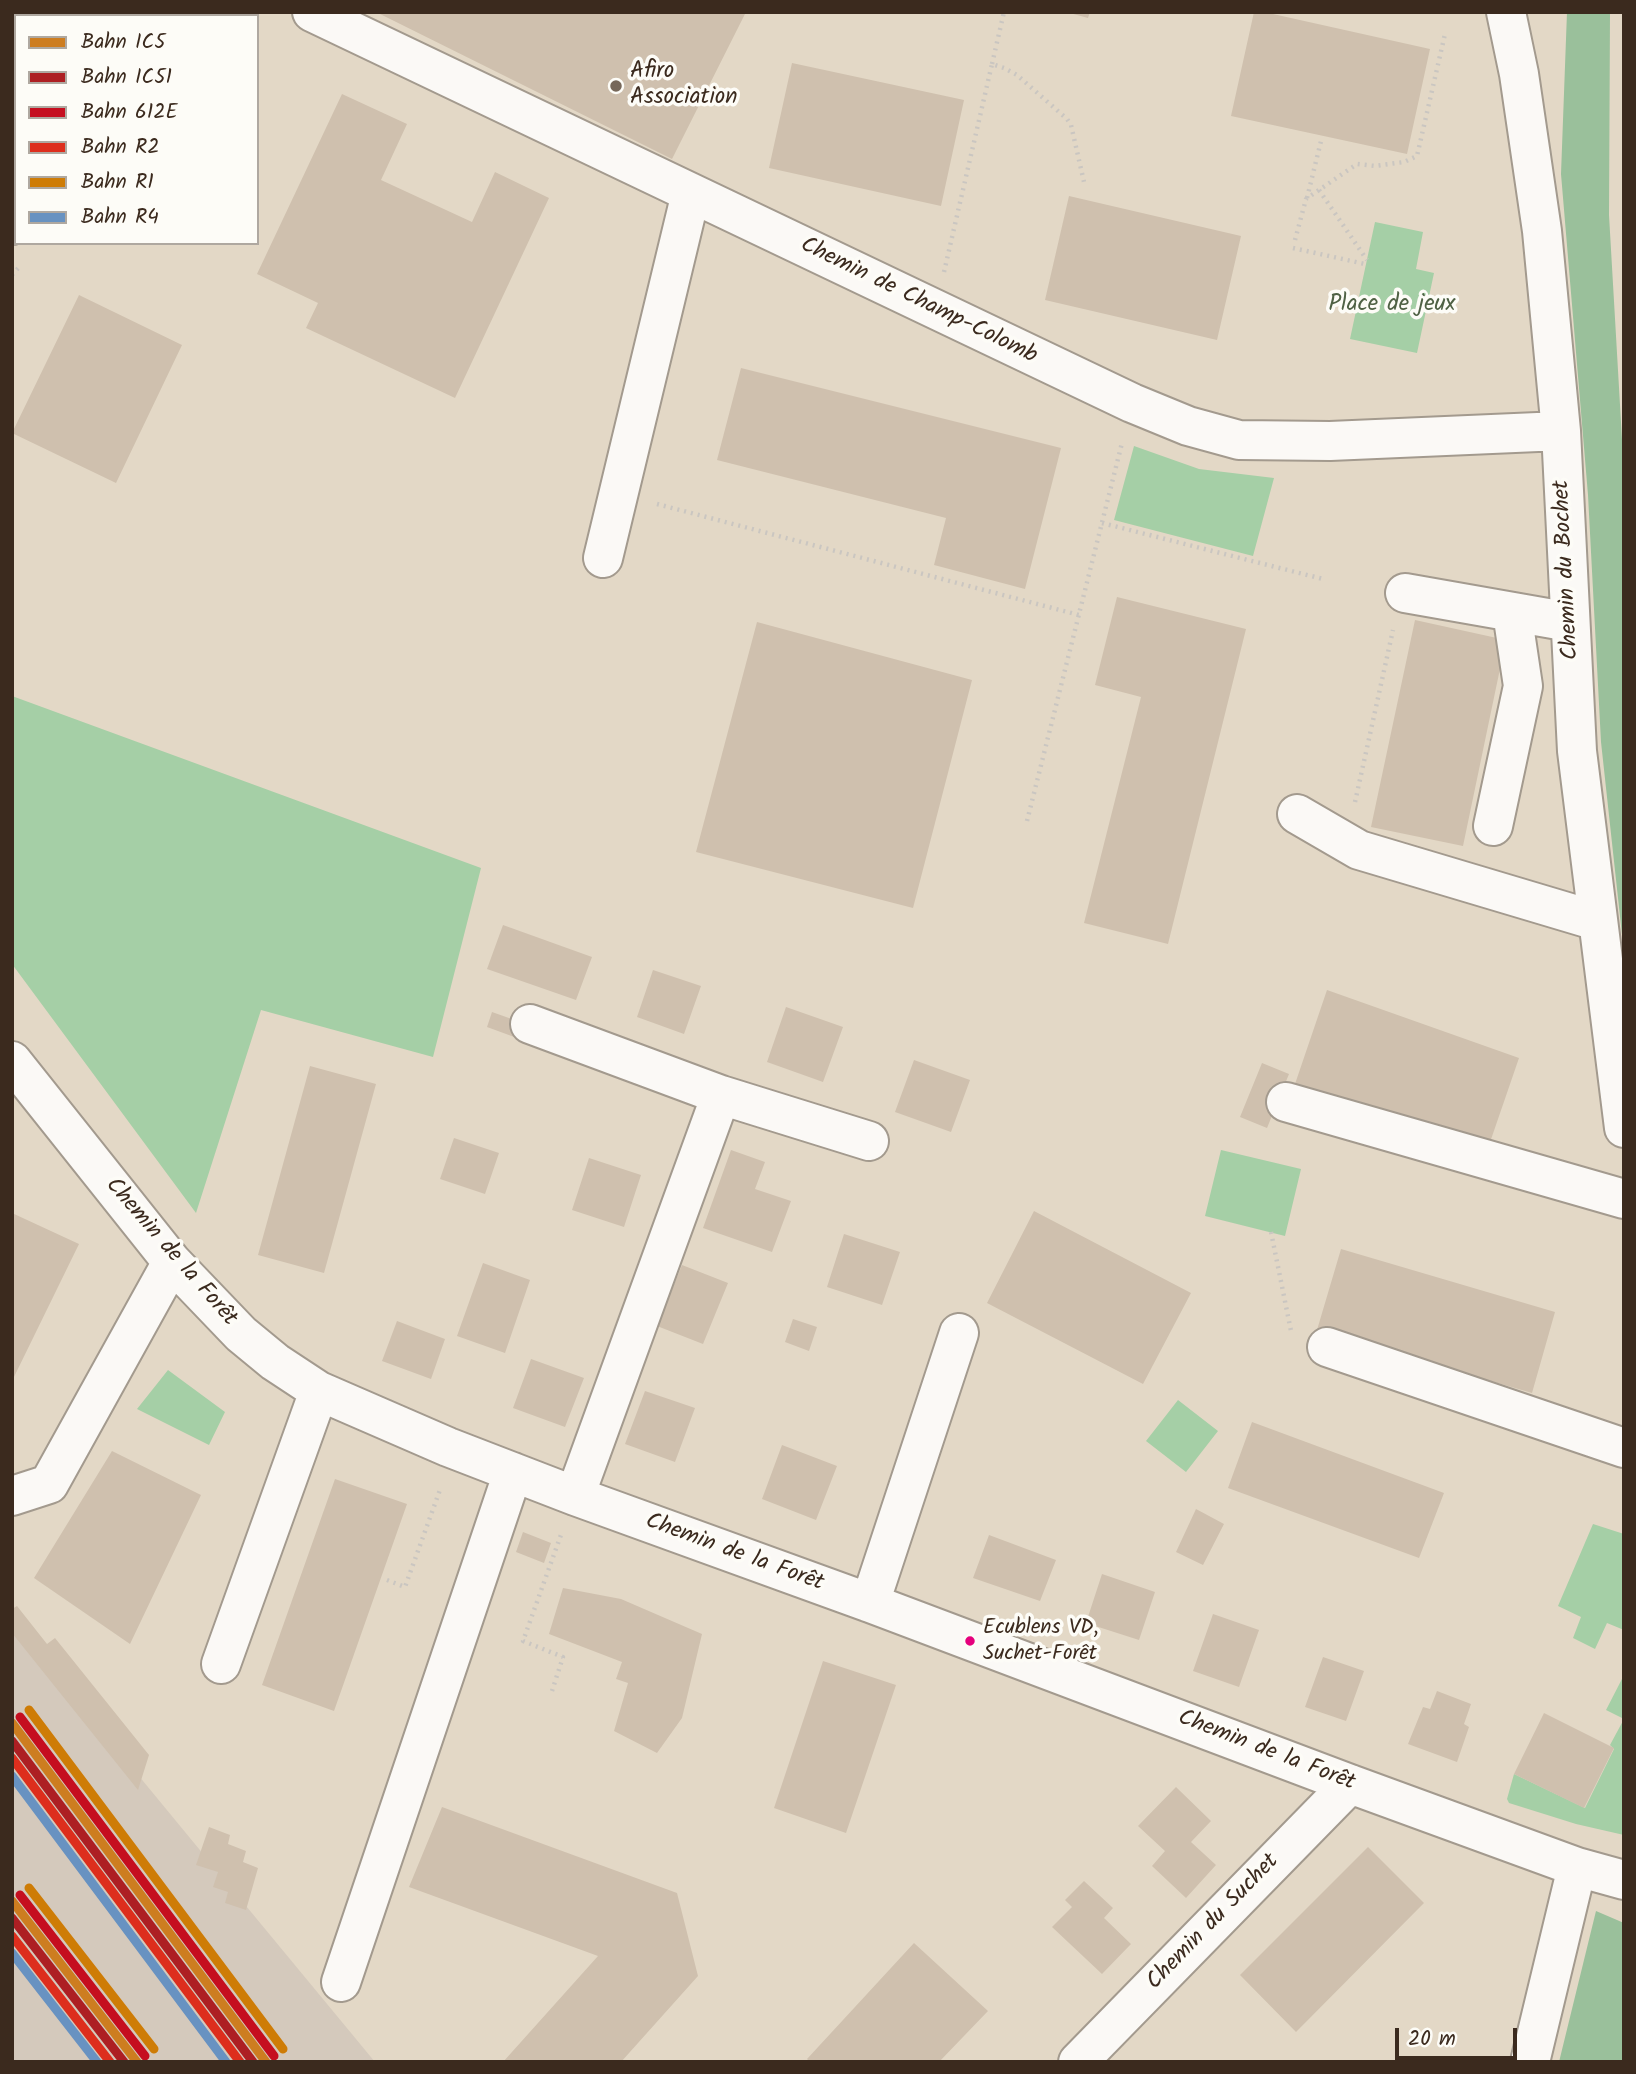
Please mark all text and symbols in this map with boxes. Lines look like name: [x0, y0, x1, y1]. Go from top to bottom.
legend: [14, 14, 259, 245]
text: Bahn IC5: [81, 26, 165, 59]
place label: Afiro Association: [630, 59, 738, 113]
text: Bahn IC51: [81, 61, 172, 94]
marker: Afiro Association: [608, 78, 624, 94]
text: Bahn 612E: [81, 96, 178, 129]
text: Bahn R2: [81, 131, 160, 164]
text: Bahn R1: [81, 166, 154, 199]
text: Bahn R4: [81, 201, 159, 234]
street label: Chemin de Champ-Colomb: [795, 233, 1041, 371]
park label: Place de jeux: [1329, 292, 1455, 320]
street label: Chemin du Bochet: [1549, 479, 1587, 661]
street label: Chemin de la Forêt: [98, 1173, 242, 1333]
street label: Chemin de la Forêt: [641, 1509, 827, 1599]
place label: Ecublens VD, Suchet-Forêt: [983, 1616, 1098, 1666]
marker: Ecublens VD, Suchet-Forêt: [963, 1634, 977, 1648]
street label: Chemin de la Forêt: [1174, 1706, 1358, 1798]
street label: Chemin du Suchet: [1142, 1849, 1286, 1997]
scale bar: [1398, 2014, 1520, 2058]
text: 20 m: [1408, 2023, 1456, 2056]

